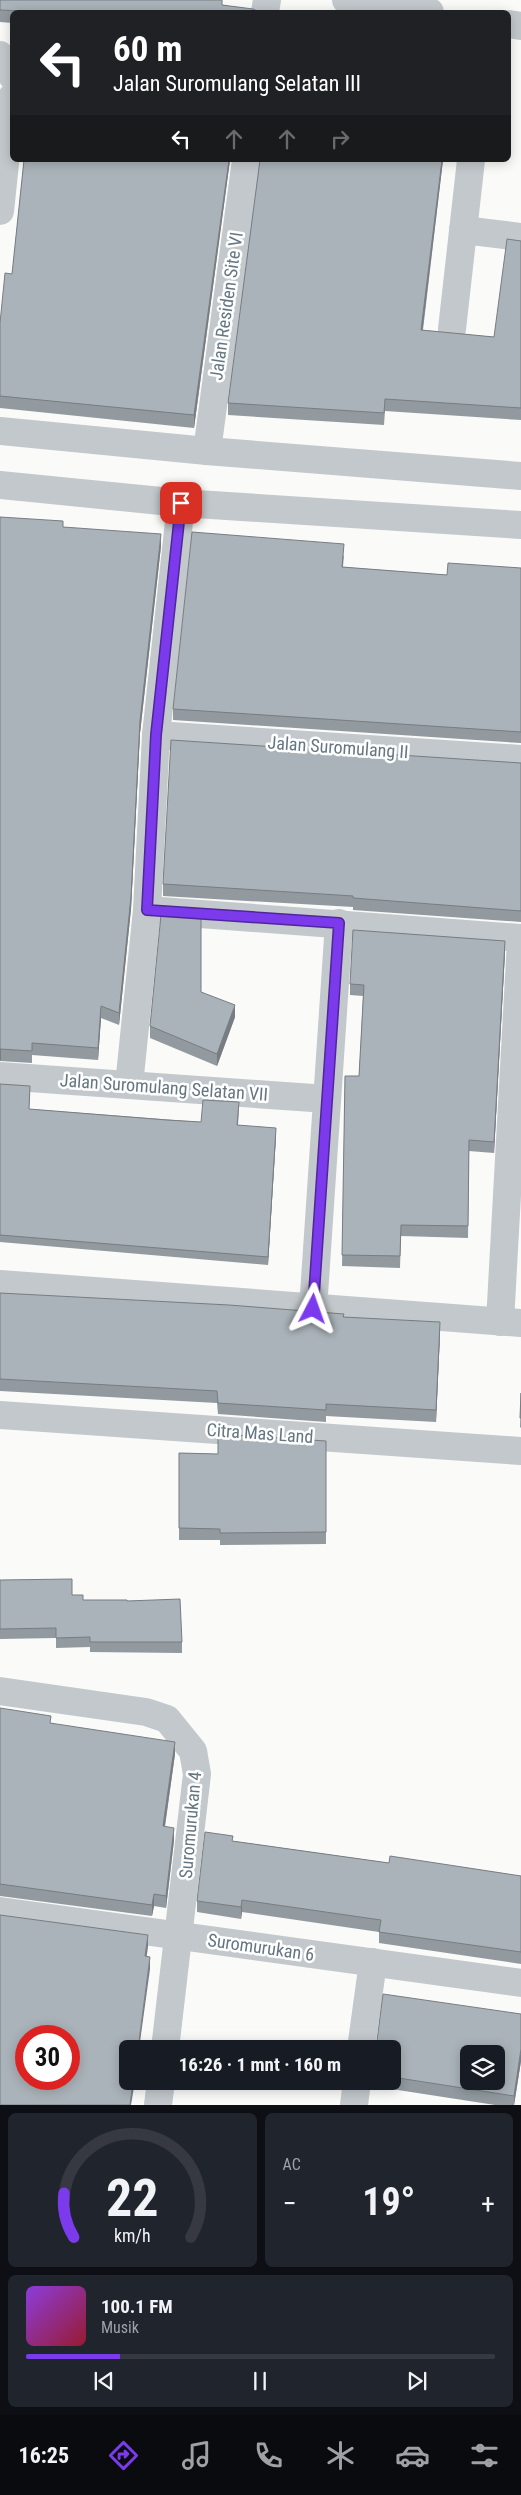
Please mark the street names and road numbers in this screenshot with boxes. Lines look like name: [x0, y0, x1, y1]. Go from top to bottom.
street label: Jalan Residen Site VI: [205, 231, 247, 381]
street label: Jalan Suromulang II: [267, 732, 409, 762]
street label: Jalan Suromulang Selatan VII: [59, 1069, 269, 1105]
street label: Citra Mas Land: [206, 1419, 314, 1447]
street label: Suromurukan 4: [175, 1771, 205, 1879]
street label: Suromurukan 6: [206, 1929, 316, 1965]

